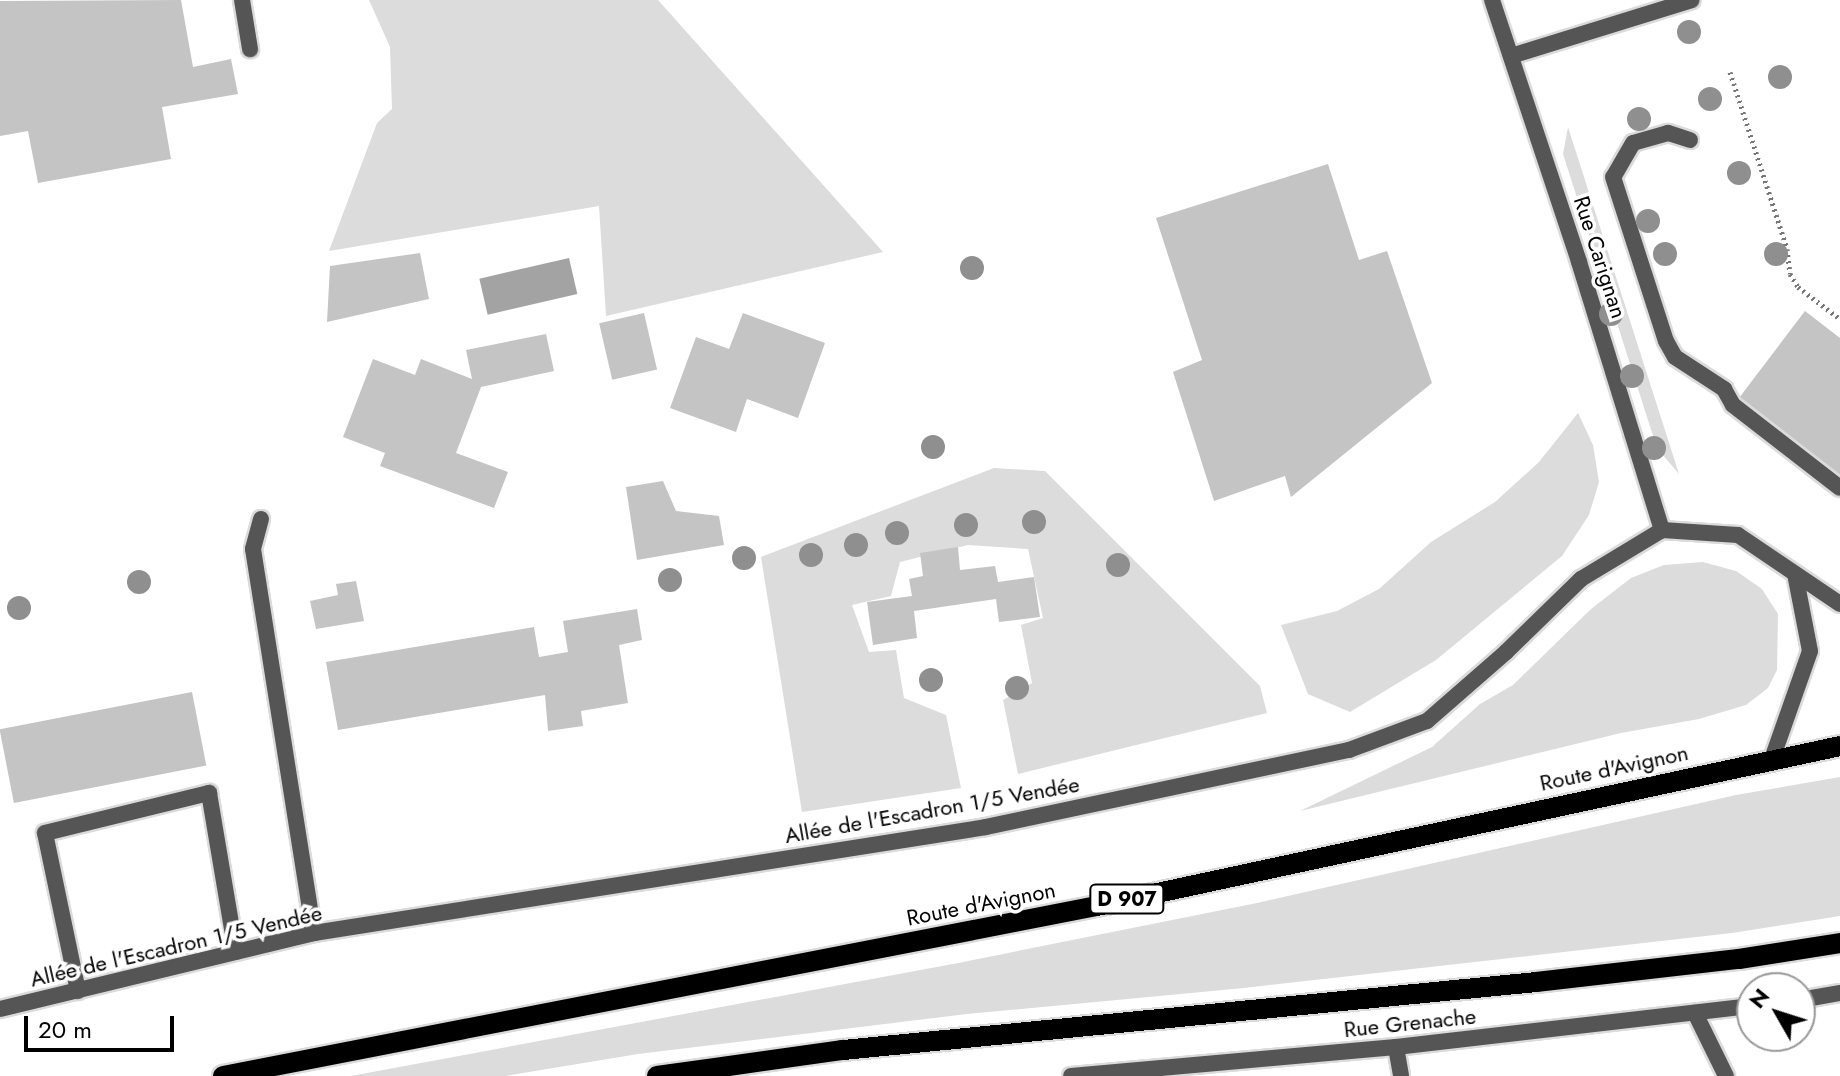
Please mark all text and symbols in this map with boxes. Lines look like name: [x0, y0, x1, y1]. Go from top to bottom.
street label: Rue Carignan: [1568, 193, 1632, 321]
street label: Route d'Avignon: [1537, 739, 1691, 797]
street label: Allée de l'Escadron 1/5 Vendée: [783, 771, 1081, 849]
street label: Route d'Avignon: [904, 877, 1058, 931]
road number: D 907: [1089, 883, 1165, 915]
street label: Allée de l'Escadron 1/5 Vendée: [27, 900, 325, 992]
north arrow: [1736, 972, 1816, 1052]
text: N: [1741, 981, 1777, 1015]
scale bar: [28, 1000, 178, 1050]
street label: Rue Grenache: [1343, 1003, 1477, 1043]
text: 20 m: [38, 1012, 92, 1047]

